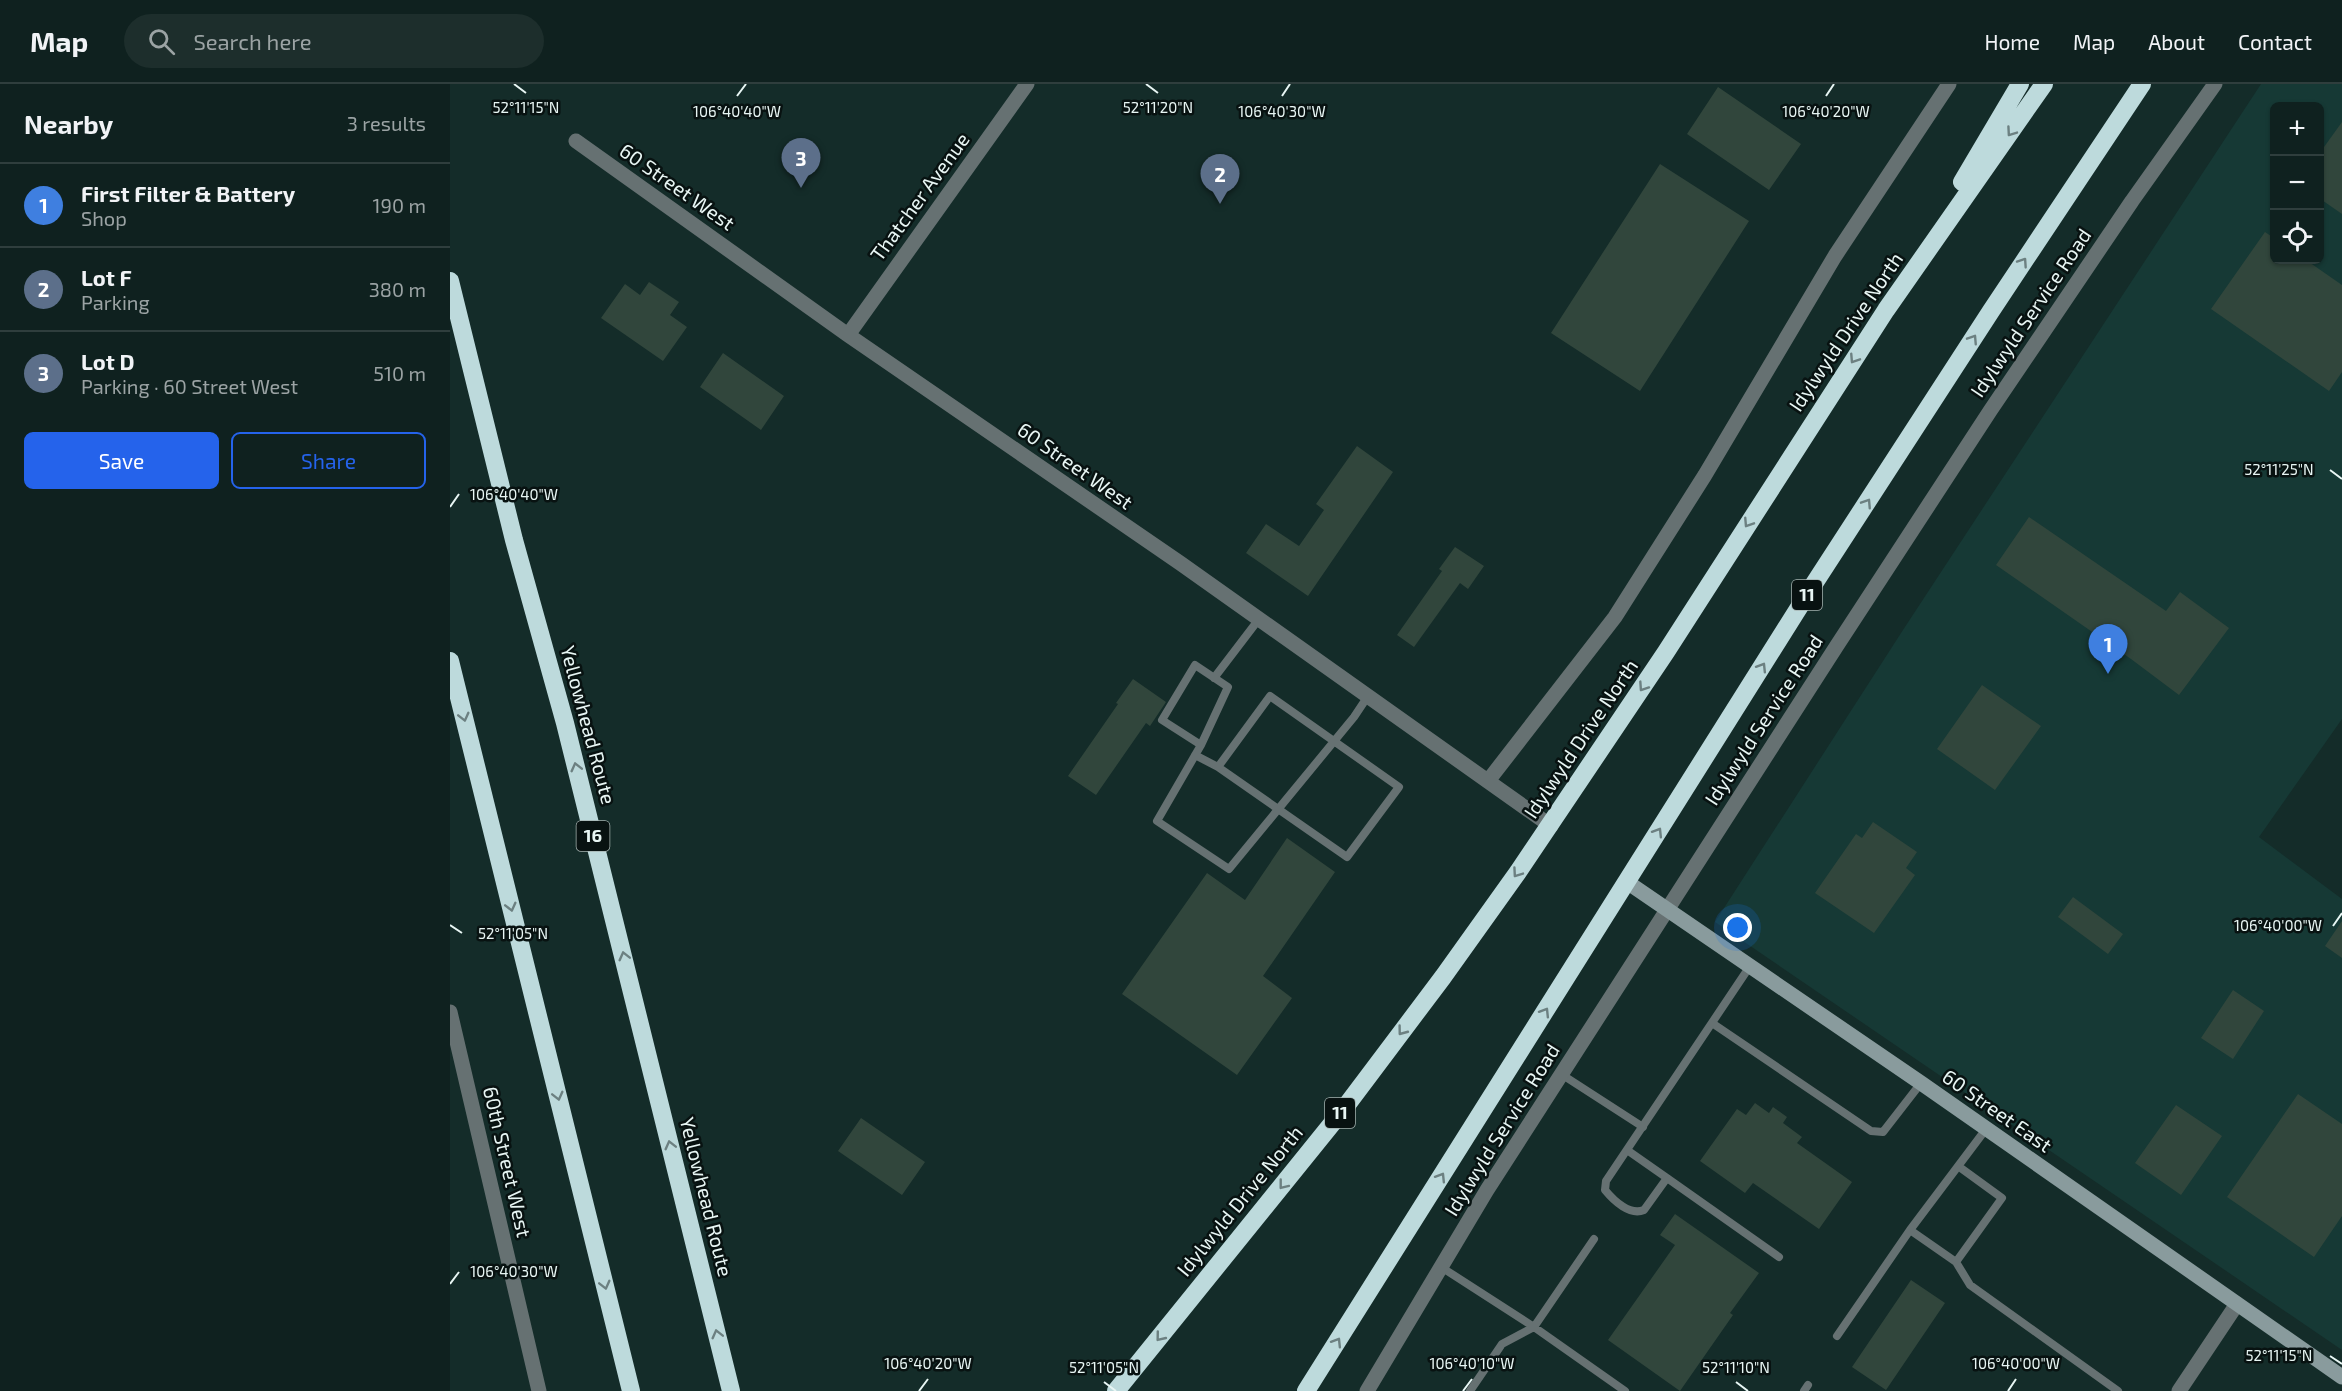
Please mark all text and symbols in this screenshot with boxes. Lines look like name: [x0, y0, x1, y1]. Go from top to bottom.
search box: [124, 14, 544, 68]
text: Map: [30, 24, 88, 58]
icon: search: [145, 25, 178, 58]
text: Search here: [193, 28, 312, 54]
text: Home: [1984, 29, 2040, 54]
text: Map: [2073, 29, 2115, 54]
text: About: [2148, 29, 2205, 54]
text: Contact: [2238, 29, 2312, 54]
text: 52°11'15"N: [493, 98, 559, 116]
text: 52°11'20"N: [1123, 98, 1193, 116]
text: 106°40'40"W: [693, 102, 781, 120]
text: 106°40'30"W: [1238, 102, 1326, 120]
text: 106°40'20"W: [1782, 102, 1870, 120]
map controls: [2270, 102, 2324, 264]
button: +: [2270, 102, 2324, 156]
text: Nearby: [24, 108, 113, 139]
text: 3 results: [347, 111, 426, 135]
one-way arrow: [2007, 125, 2018, 136]
street label: Thatcher Avenue: [865, 128, 974, 265]
street label: 60 Street West: [615, 138, 740, 235]
pin: 3: [782, 138, 820, 188]
pin: 2: [1200, 154, 1240, 204]
button: −: [2270, 156, 2324, 210]
text: First Filter & Battery: [81, 180, 295, 206]
text: 1: [39, 193, 48, 217]
text: 190 m: [373, 193, 426, 217]
text: Shop: [81, 206, 127, 230]
button: locate: [2270, 210, 2324, 264]
street label: Idylwyld Service Road: [1965, 224, 2096, 401]
street label: Idylwyld Drive North: [1783, 247, 1907, 415]
one-way arrow: [2016, 258, 2027, 269]
text: Lot F: [81, 264, 132, 290]
text: 2: [38, 277, 49, 301]
text: 380 m: [369, 277, 426, 301]
text: Parking: [81, 290, 150, 314]
one-way arrow: [1965, 335, 1977, 345]
text: Lot D: [81, 348, 135, 374]
one-way arrow: [1850, 352, 1861, 363]
text: 3: [38, 361, 49, 385]
text: 510 m: [373, 361, 426, 385]
text: Parking · 60 Street West: [81, 374, 298, 398]
street label: 60 Street West: [1013, 417, 1138, 514]
button: Save: [24, 432, 219, 489]
button: Share: [231, 432, 426, 489]
text: 52°11'25"N: [2244, 460, 2314, 478]
text: 106°40'40"W: [470, 485, 558, 503]
one-way arrow: [1859, 499, 1871, 509]
one-way arrow: [1744, 516, 1755, 527]
road number: 11: [1792, 580, 1822, 610]
pin: 1: [2088, 624, 2128, 674]
street label: Idylwyld Service Road: [1699, 630, 1827, 809]
street label: Yellowhead Route: [556, 643, 622, 807]
street label: Idylwyld Drive North: [1518, 654, 1642, 822]
one-way arrow: [1754, 663, 1766, 673]
one-way arrow: [1638, 681, 1650, 691]
one-way arrow: [457, 712, 470, 722]
one-way arrow: [570, 762, 583, 772]
road number: 16: [576, 821, 610, 851]
one-way arrow: [1651, 828, 1662, 839]
one-way arrow: [1513, 867, 1524, 878]
one-way arrow: [504, 901, 517, 911]
your location: [1723, 913, 1752, 942]
text: 106°40'00"W: [2234, 916, 2322, 934]
text: 52°11'05"N: [478, 924, 548, 942]
one-way arrow: [618, 951, 631, 961]
one-way arrow: [1538, 1008, 1550, 1018]
one-way arrow: [1398, 1024, 1409, 1035]
street label: Idylwyld Service Road: [1438, 1039, 1564, 1220]
street label: 60 Street East: [1938, 1064, 2057, 1157]
street label: 60th Street West: [479, 1084, 537, 1240]
one-way arrow: [551, 1091, 564, 1101]
road number: 11: [1325, 1098, 1355, 1128]
street label: Yellowhead Route: [676, 1115, 738, 1279]
street label: Idylwyld Drive North: [1171, 1120, 1307, 1280]
one-way arrow: [665, 1140, 678, 1150]
one-way arrow: [1434, 1173, 1446, 1183]
one-way arrow: [1279, 1178, 1290, 1189]
text: 106°40'30"W: [470, 1262, 558, 1280]
one-way arrow: [597, 1280, 610, 1290]
one-way arrow: [712, 1329, 725, 1339]
one-way arrow: [1156, 1330, 1167, 1341]
one-way arrow: [1330, 1337, 1341, 1348]
text: 52°11'15"N: [2246, 1346, 2312, 1364]
text: 106°40'20"W: [884, 1354, 972, 1372]
text: 106°40'10"W: [1430, 1354, 1514, 1372]
text: 106°40'00"W: [1972, 1354, 2060, 1372]
text: 52°11'05"N: [1069, 1358, 1139, 1376]
text: 52°11'10"N: [1702, 1358, 1770, 1376]

